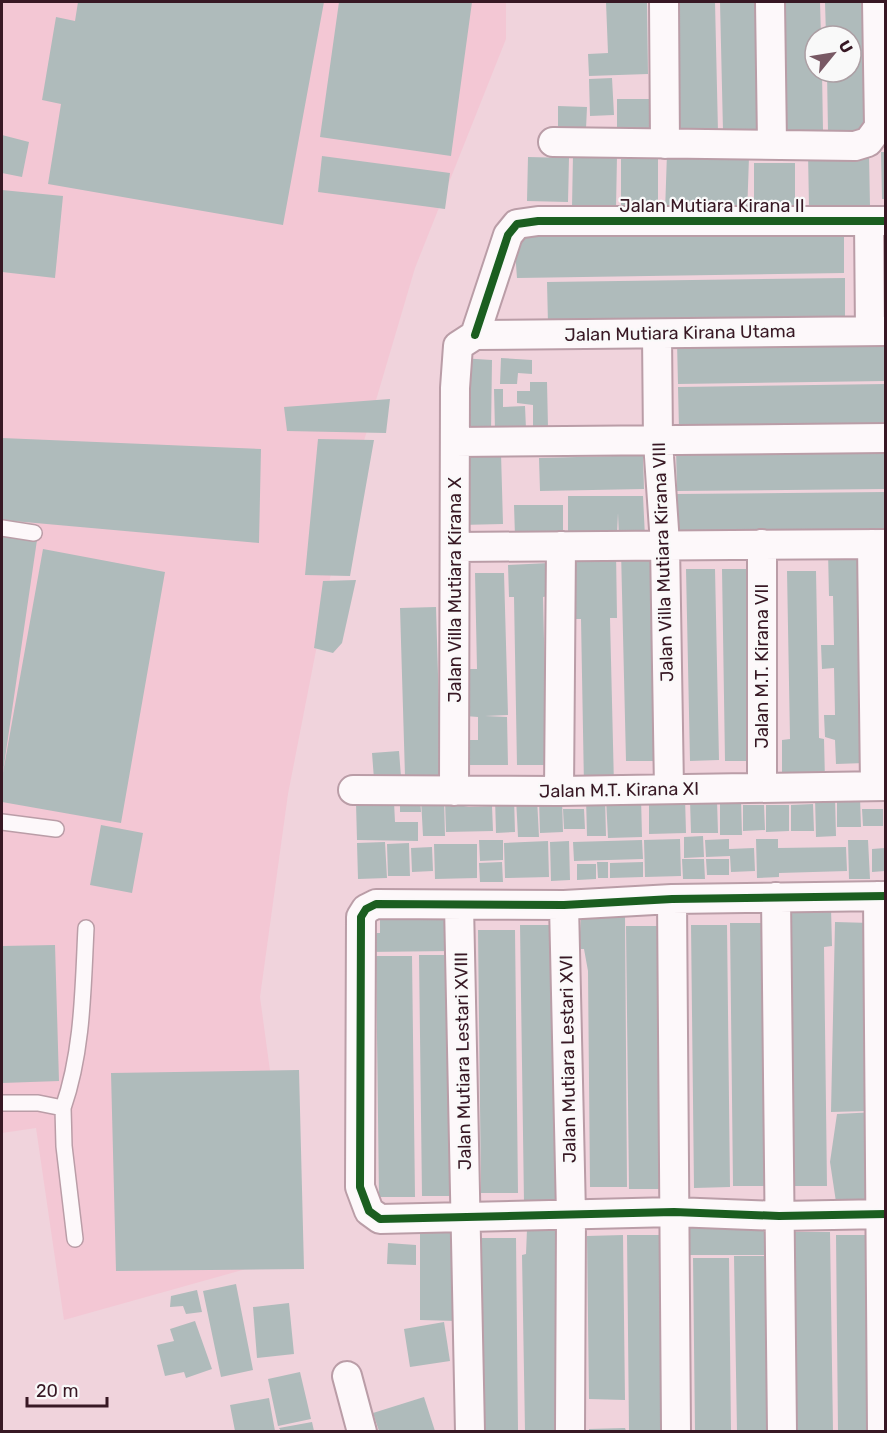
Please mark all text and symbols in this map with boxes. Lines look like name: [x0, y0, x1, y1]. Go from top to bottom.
north arrow: [803, 24, 863, 84]
text: U: [834, 37, 857, 57]
street label: Jalan Mutiara Kirana II: [619, 195, 805, 217]
street label: Jalan Mutiara Kirana Utama: [564, 320, 796, 346]
street label: Jalan Villa Mutiara Kirana VIII: [648, 442, 678, 682]
street label: Jalan Villa Mutiara Kirana X: [444, 477, 466, 703]
street label: Jalan M.T. Kirana VII: [751, 584, 773, 748]
street label: Jalan M.T. Kirana XI: [539, 778, 699, 802]
street label: Jalan Mutiara Lestari XVIII: [450, 952, 476, 1170]
street label: Jalan Mutiara Lestari XVI: [555, 955, 581, 1163]
scale bar: [27, 1370, 106, 1408]
text: 20 m: [36, 1380, 78, 1402]

